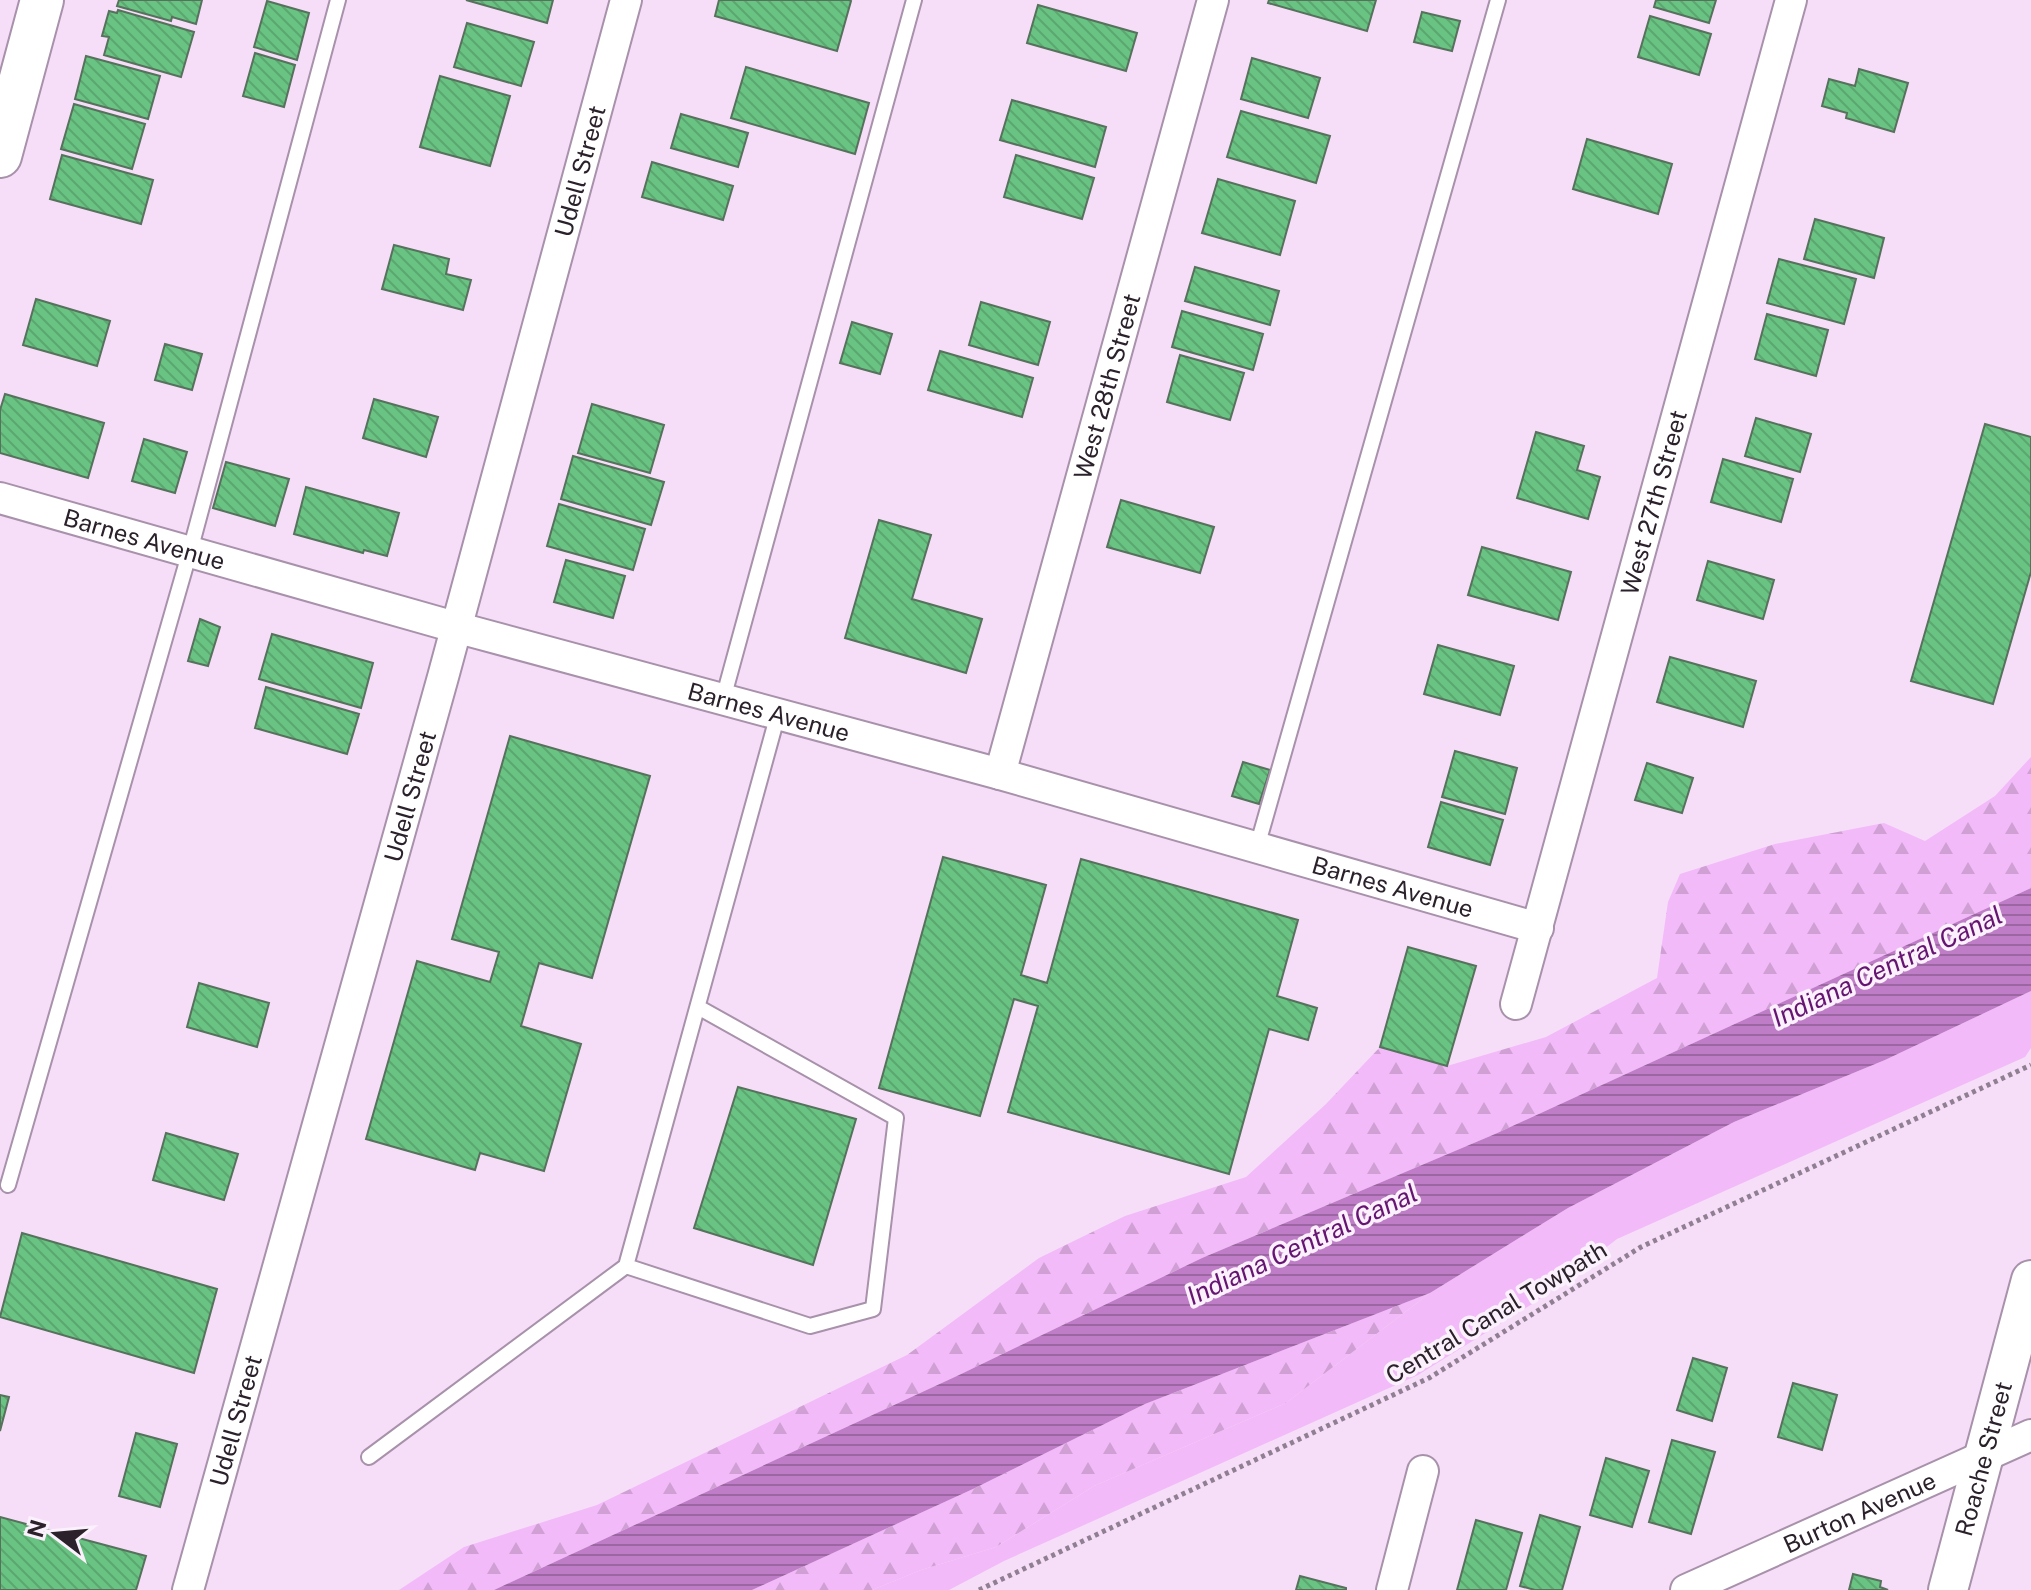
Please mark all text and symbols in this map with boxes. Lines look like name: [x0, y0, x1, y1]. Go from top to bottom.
street label: Udell Street: [549, 102, 611, 240]
street label: West 28th Street: [1068, 290, 1146, 482]
street label: West 27th Street: [1615, 407, 1692, 598]
street label: Barnes Avenue: [60, 503, 228, 575]
street label: Barnes Avenue: [685, 676, 853, 747]
street label: Udell Street: [378, 728, 441, 865]
street label: Barnes Avenue: [1309, 850, 1477, 923]
water label: Indiana Central Canal: [1767, 899, 2007, 1033]
water label: Indiana Central Canal: [1182, 1177, 1422, 1311]
street label: Central Canal Towpath: [1380, 1235, 1612, 1389]
street label: Udell Street: [204, 1352, 267, 1489]
street label: Roache Street: [1949, 1378, 2017, 1539]
street label: Burton Avenue: [1779, 1466, 1940, 1559]
north arrow: [16, 1494, 96, 1574]
text: N: [22, 1517, 52, 1540]

